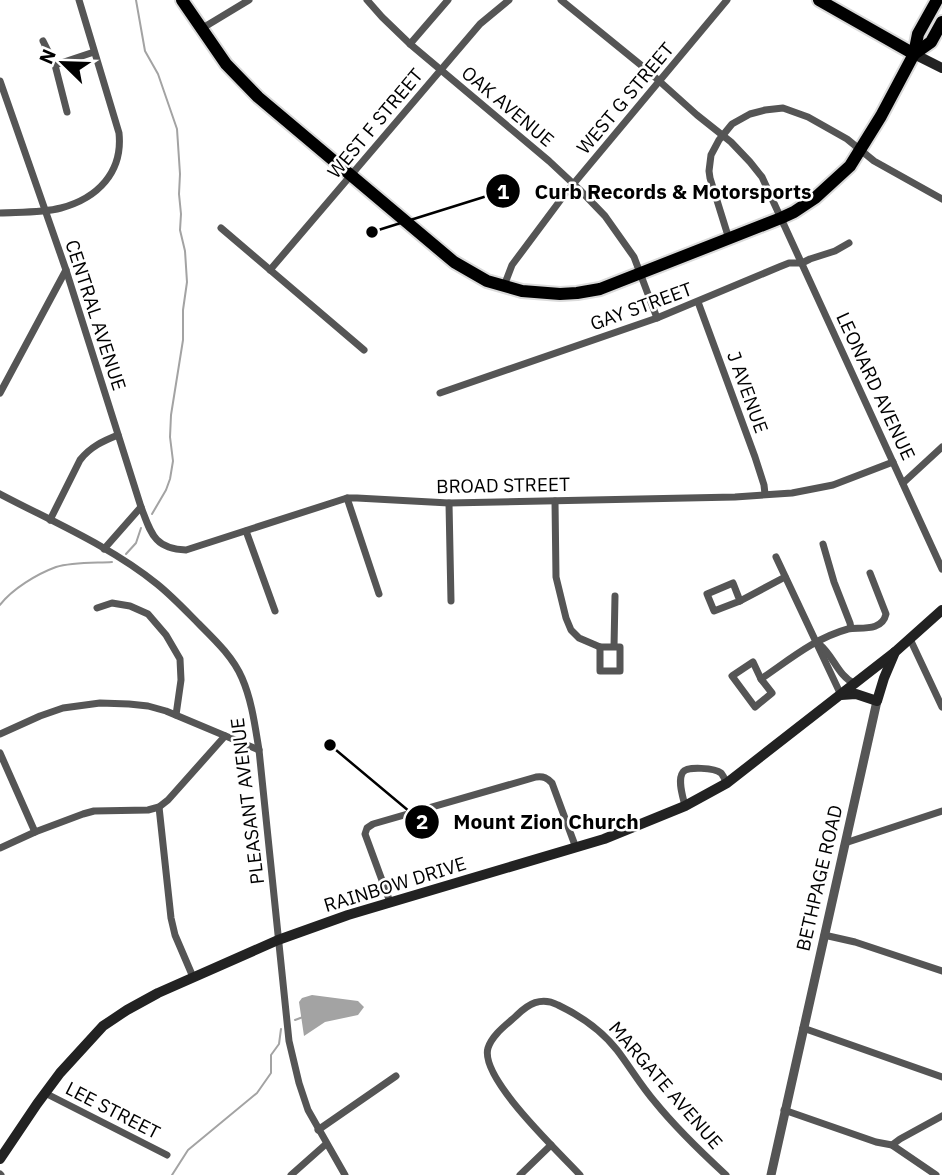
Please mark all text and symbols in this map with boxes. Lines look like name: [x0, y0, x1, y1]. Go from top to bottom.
north arrow: [28, 28, 98, 98]
street label: WEST G STREET: [571, 37, 679, 159]
text: N: [34, 45, 61, 67]
street label: OAK AVENUE: [457, 60, 559, 152]
street label: WEST F STREET: [322, 63, 428, 183]
callout: Curb Records & Motorsports: [486, 170, 826, 212]
text: 1: [497, 177, 510, 205]
text: Curb Records & Motorsports: [534, 177, 812, 205]
street label: CENTRAL AVENUE: [60, 237, 132, 393]
street label: GAY STREET: [587, 276, 695, 336]
street label: LEONARD AVENUE: [831, 308, 921, 464]
street label: J AVENUE: [722, 348, 774, 436]
street label: BROAD STREET: [436, 472, 570, 498]
street label: PLEASANT AVENUE: [225, 716, 269, 886]
callout: Mount Zion Church: [405, 801, 653, 843]
street label: BETHPAGE ROAD: [791, 803, 847, 953]
text: 2: [416, 807, 428, 835]
text: Mount Zion Church: [453, 807, 639, 835]
street label: RAINBOW DRIVE: [321, 851, 469, 917]
street label: MARGATE AVENUE: [604, 1016, 728, 1154]
street label: LEE STREET: [62, 1076, 164, 1144]

